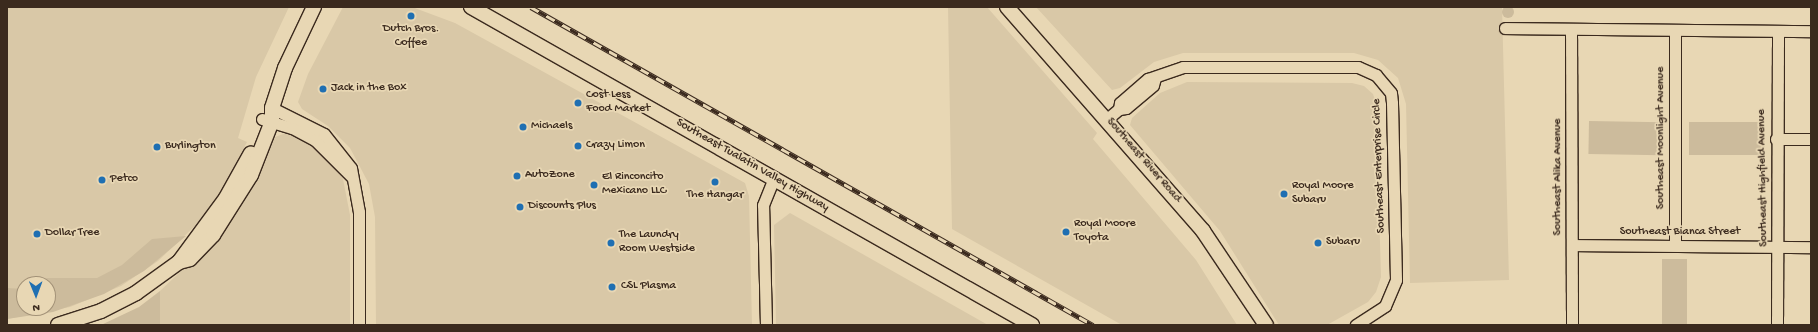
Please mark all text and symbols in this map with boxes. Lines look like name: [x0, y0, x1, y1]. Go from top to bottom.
marker: Dutch Bros. Coffee: [406, 11, 416, 21]
place label: Dutch Bros. Coffee: [383, 23, 439, 51]
street label: Southeast Moonlight Avenue: [1655, 67, 1669, 209]
place label: Jack in the Box: [331, 82, 406, 96]
marker: Jack in the Box: [318, 84, 328, 94]
place label: Cost Less Food Market: [586, 89, 650, 117]
marker: Cost Less Food Market: [573, 98, 583, 108]
street label: Southeast Enterprise Circle: [1370, 98, 1390, 234]
street label: Southeast Highfield Avenue: [1756, 109, 1772, 247]
street label: Southeast Tualatin Valley Highway: [673, 116, 831, 216]
street label: Southeast River Road: [1102, 116, 1184, 206]
street label: Southeast Alika Avenue: [1552, 118, 1566, 236]
place label: Michaels: [531, 120, 572, 134]
marker: Michaels: [518, 122, 528, 132]
place label: Crazy Limon: [586, 139, 645, 153]
place label: Burlington: [165, 140, 216, 154]
marker: Crazy Limon: [573, 141, 583, 151]
marker: Burlington: [152, 142, 162, 152]
place label: AutoZone: [525, 169, 575, 183]
marker: AutoZone: [512, 171, 522, 181]
place label: El Rinconcito Mexicano LLC: [602, 171, 666, 199]
place label: Petco: [110, 173, 138, 187]
marker: Petco: [97, 175, 107, 185]
marker: The Hangar: [710, 177, 720, 187]
marker: El Rinconcito Mexicano LLC: [589, 180, 599, 190]
place label: Royal Moore Subaru: [1292, 180, 1354, 208]
place label: The Hangar: [686, 189, 744, 203]
marker: Royal Moore Subaru: [1279, 189, 1289, 199]
place label: Discounts Plus: [528, 200, 596, 214]
marker: Discounts Plus: [515, 202, 525, 212]
place label: Royal Moore Toyota: [1074, 218, 1136, 246]
street label: Southeast Bianca Street: [1620, 226, 1740, 240]
place label: Dollar Tree: [45, 227, 99, 241]
marker: Royal Moore Toyota: [1061, 227, 1071, 237]
marker: Dollar Tree: [32, 229, 42, 239]
place label: The Laundry Room Westside: [619, 229, 695, 257]
place label: Subaru: [1326, 236, 1360, 250]
marker: The Laundry Room Westside: [606, 238, 616, 248]
marker: Subaru: [1313, 238, 1323, 248]
north arrow: [16, 276, 56, 316]
place label: CSL Plasma: [621, 280, 676, 294]
marker: CSL Plasma: [606, 281, 618, 293]
text: N: [32, 301, 40, 313]

